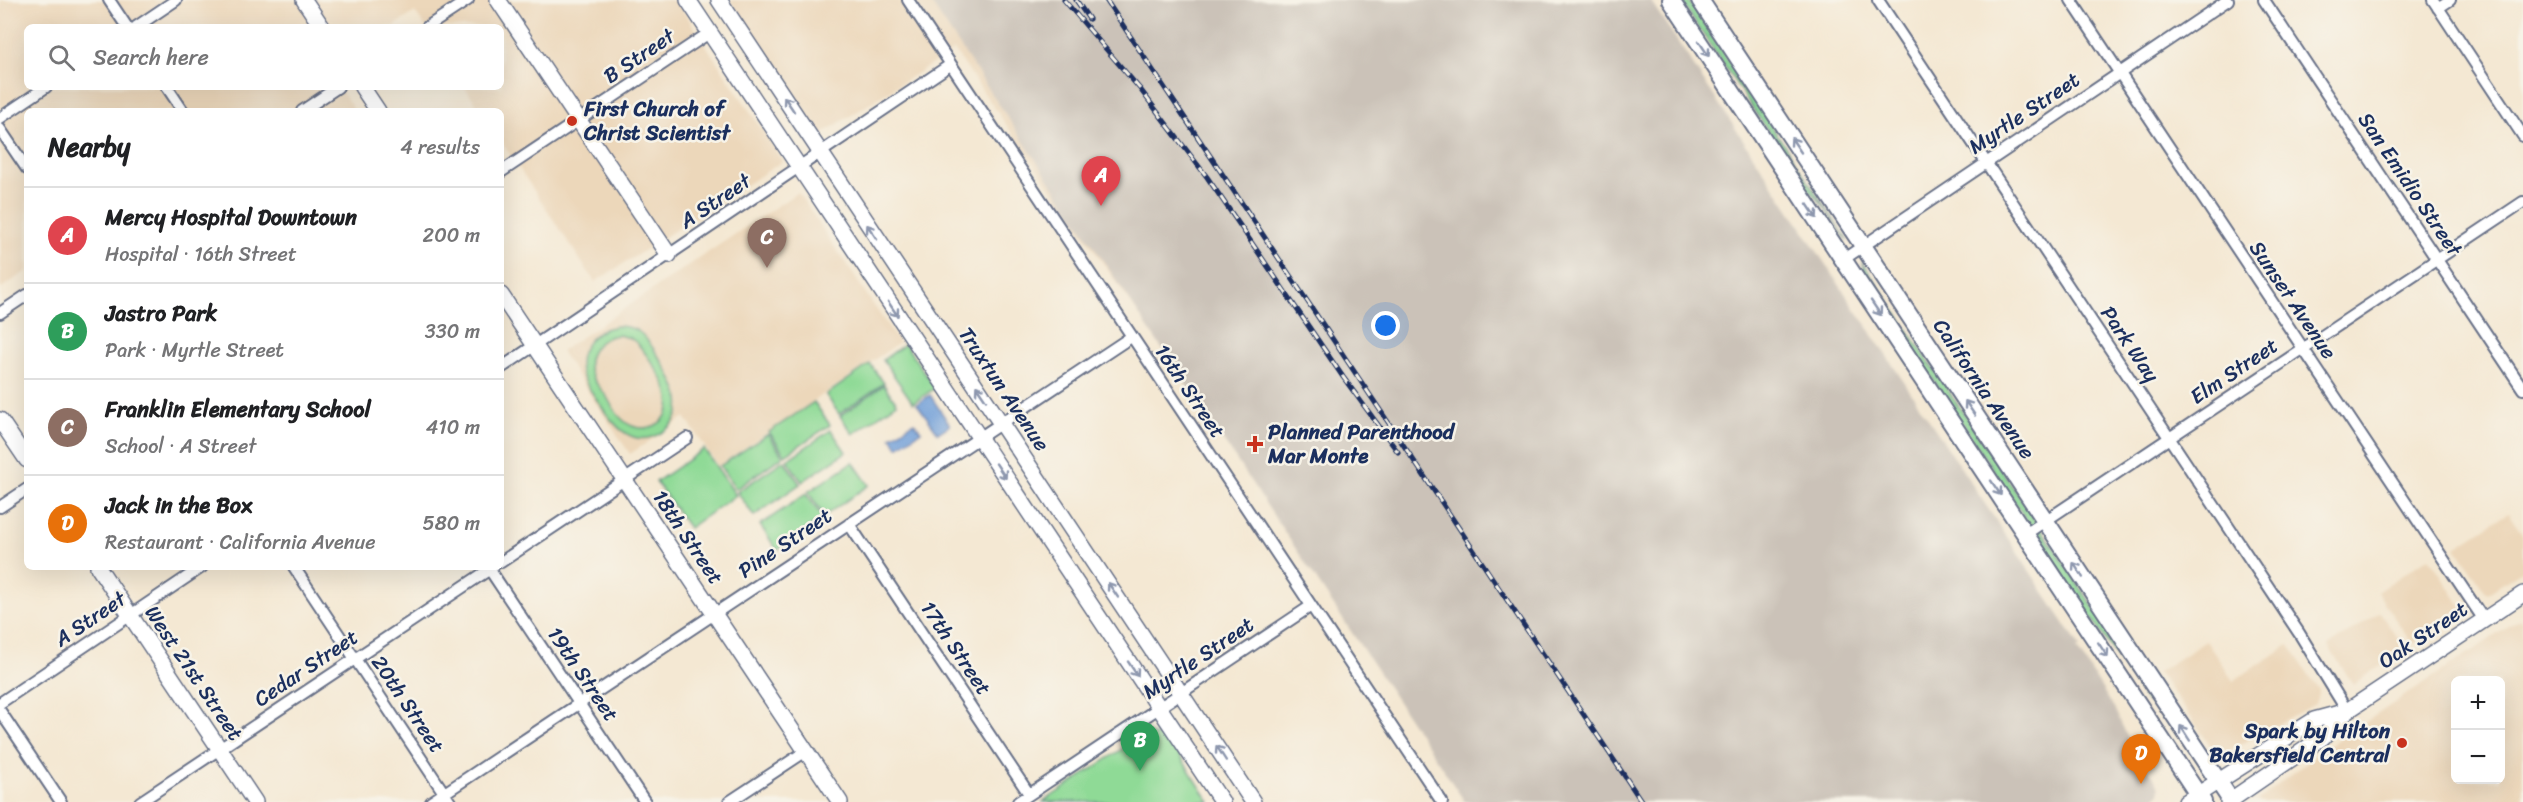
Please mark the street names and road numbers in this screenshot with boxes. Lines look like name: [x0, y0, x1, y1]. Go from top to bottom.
street label: B Street: [595, 17, 684, 94]
street label: Myrtle Street: [1960, 61, 2088, 165]
street label: San Emidio Street: [2347, 104, 2473, 265]
street label: A Street: [670, 162, 760, 240]
street label: Sunset Avenue: [2239, 233, 2347, 368]
street label: Park Way: [2090, 298, 2170, 391]
street label: California Avenue: [1922, 310, 2046, 468]
street label: Truxtun Avenue: [948, 319, 1060, 459]
street label: Elm Street: [2182, 327, 2286, 415]
street label: 16th Street: [1144, 336, 1236, 446]
street label: 18th Street: [642, 481, 734, 593]
street label: Pine Street: [730, 497, 840, 589]
street label: A Street: [45, 580, 135, 658]
street label: Oak Street: [2370, 591, 2476, 679]
street label: 17th Street: [910, 593, 1002, 703]
street label: West 21st Street: [134, 597, 254, 749]
street label: Myrtle Street: [1134, 606, 1262, 710]
street label: 19th Street: [537, 618, 629, 730]
street label: Cedar Street: [246, 619, 366, 717]
street label: 20th Street: [361, 647, 455, 761]

